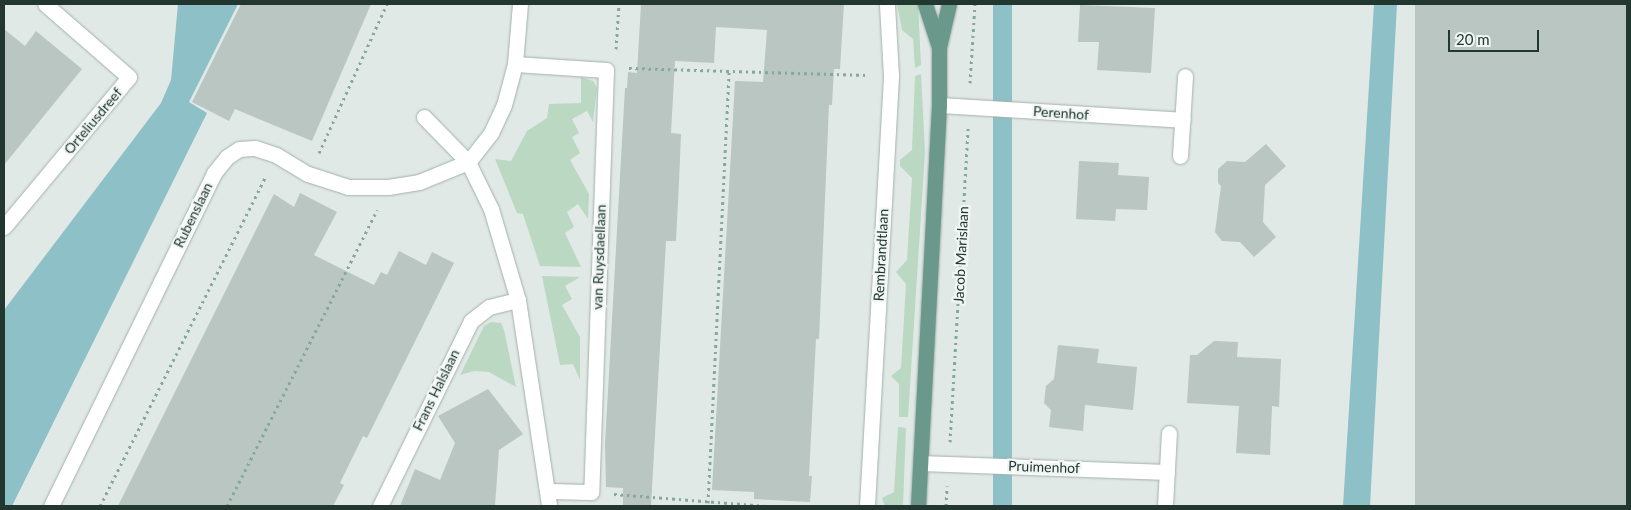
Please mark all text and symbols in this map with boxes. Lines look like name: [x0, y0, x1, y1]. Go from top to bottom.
scale bar: [1451, 20, 1542, 52]
text: 20 m: [1456, 30, 1490, 48]
street label: Orteliusdreef: [60, 84, 126, 158]
street label: Perenhof: [1033, 103, 1089, 123]
street label: Rubenslaan: [170, 180, 216, 250]
street label: van Ruysdaellaan: [589, 204, 609, 310]
street label: Jacob Marislaan: [950, 206, 972, 304]
street label: Rembrandtlaan: [870, 208, 892, 302]
street label: Frans Halslaan: [409, 347, 463, 433]
street label: Pruimenhof: [1008, 457, 1080, 477]

